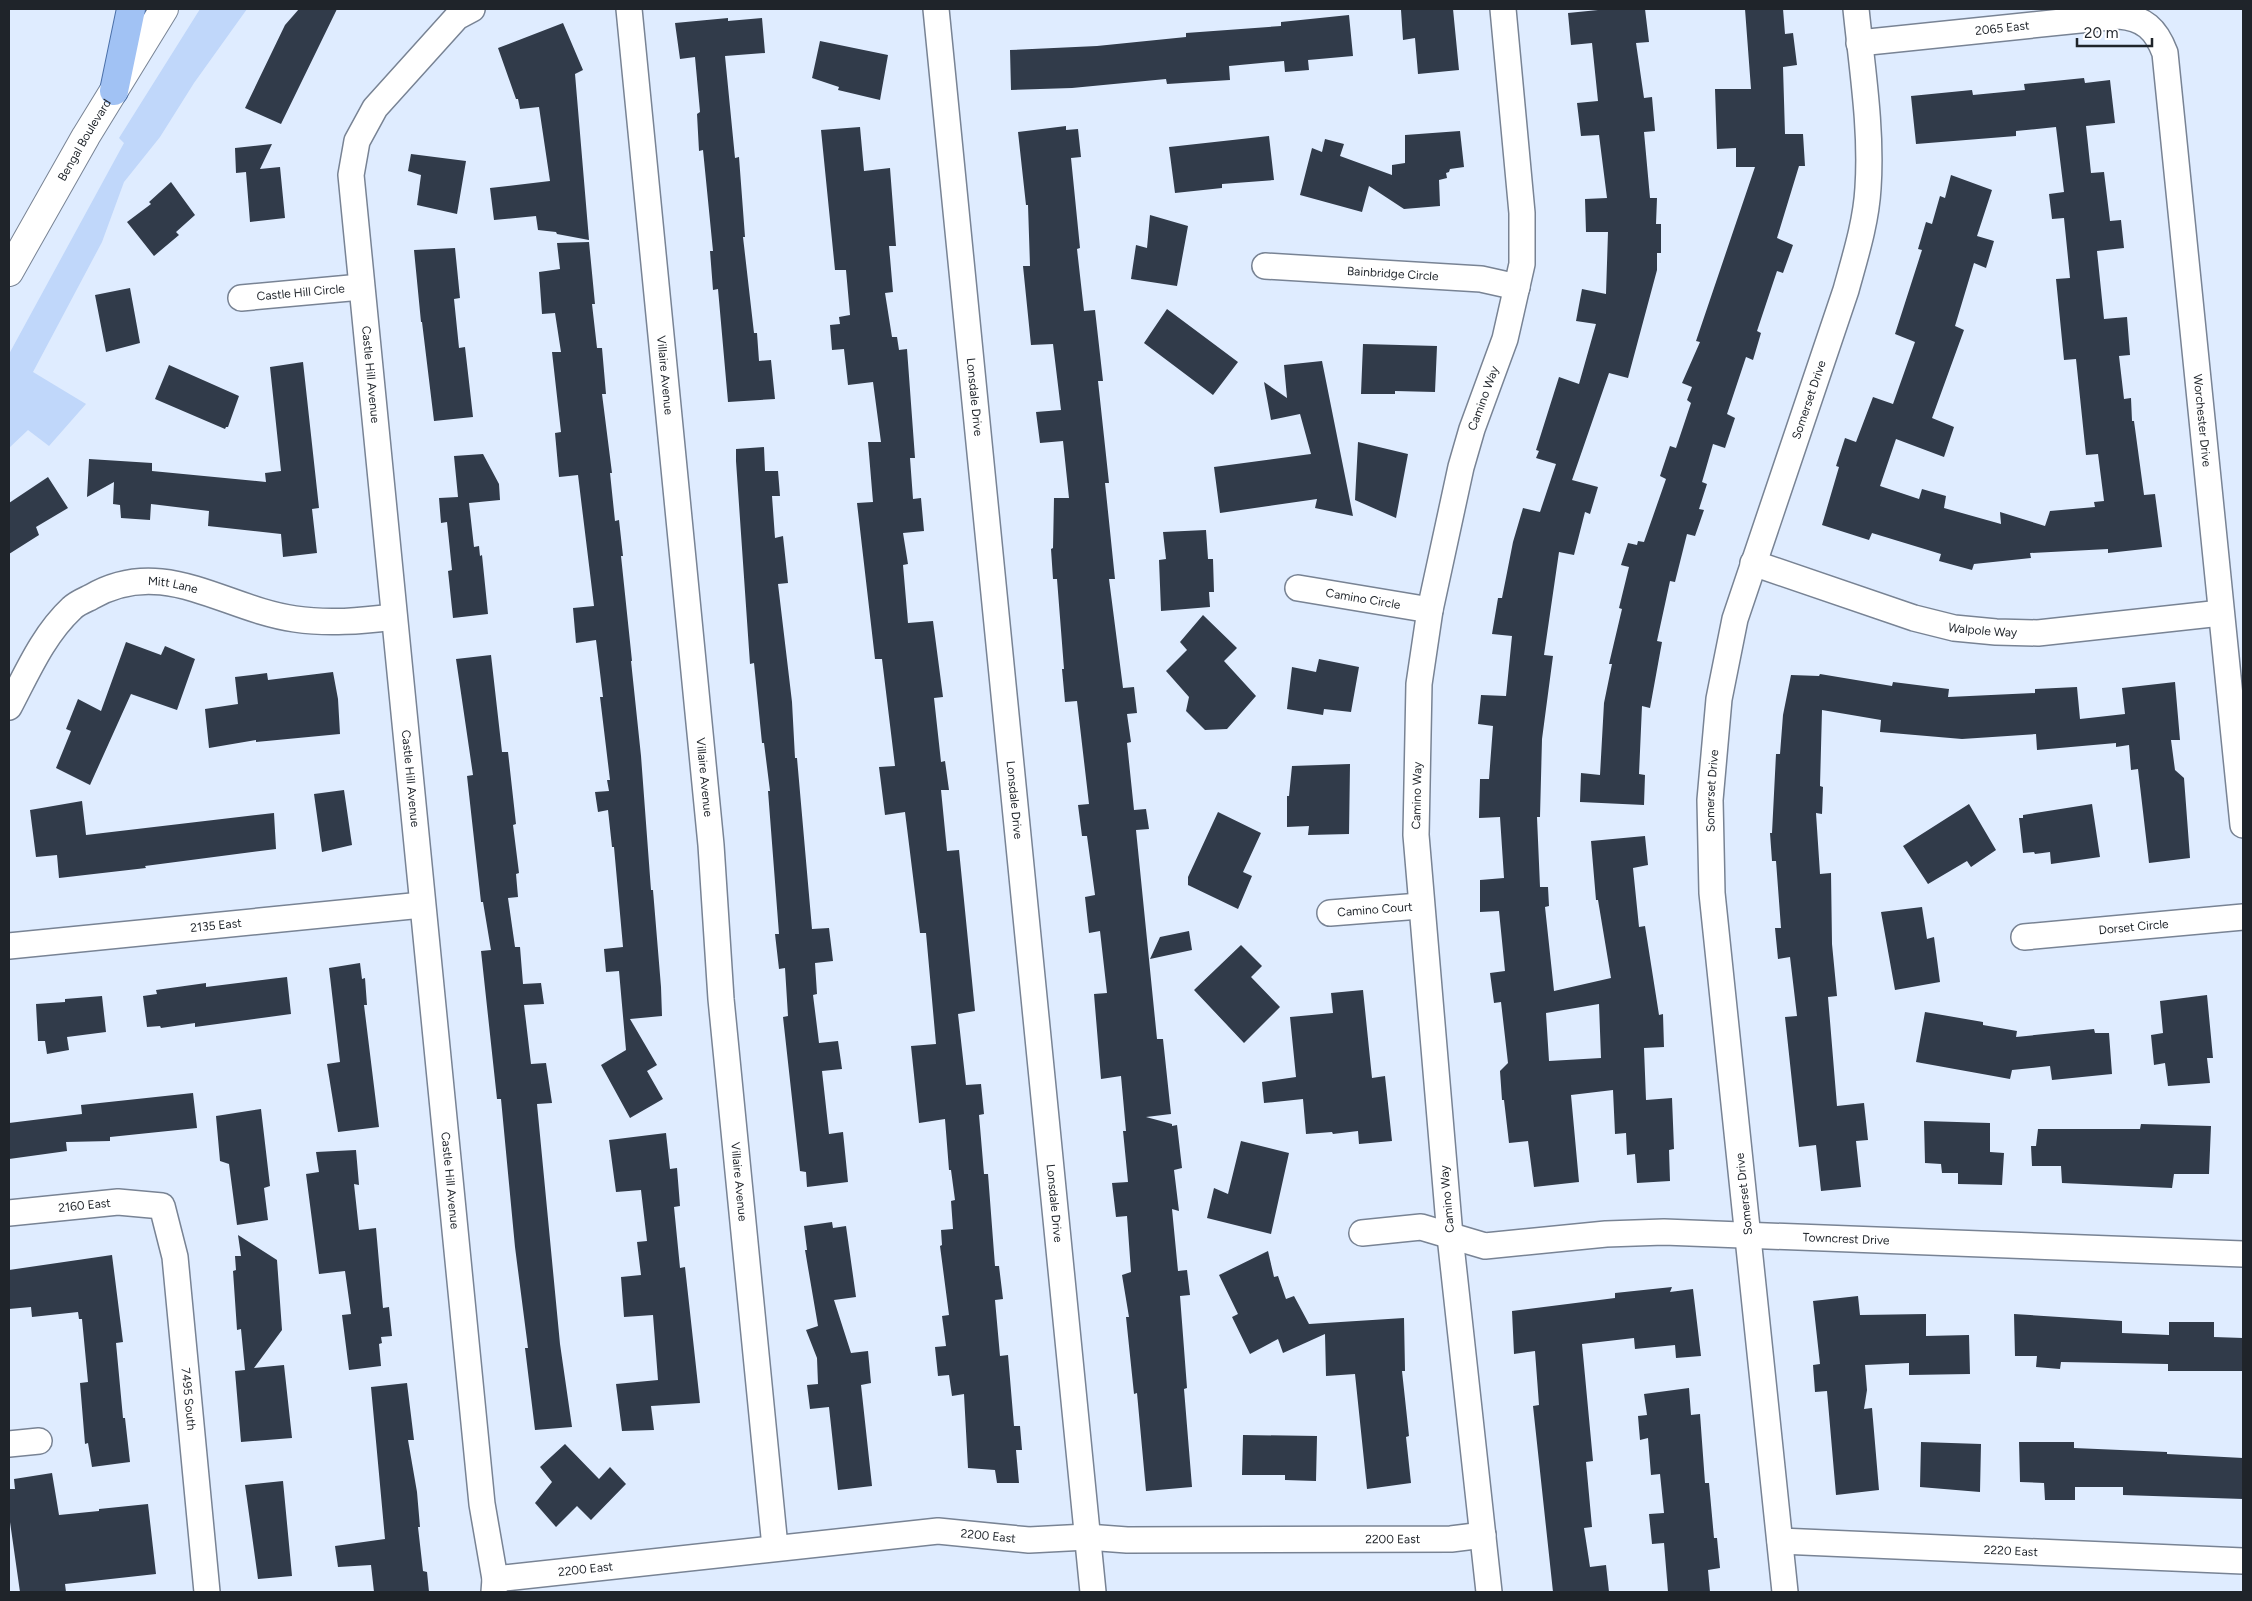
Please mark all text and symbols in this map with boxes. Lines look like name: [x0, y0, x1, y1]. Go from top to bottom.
scale bar: [2077, 15, 2152, 47]
street label: 2065 East: [1974, 18, 2030, 38]
text: 20 m: [2084, 24, 2118, 42]
street label: Bengal Boulevard: [55, 96, 114, 184]
street label: Bainbridge Circle: [1347, 264, 1439, 283]
street label: Castle Hill Circle: [256, 281, 346, 304]
street label: Castle Hill Avenue: [359, 325, 382, 424]
street label: Villaire Avenue: [654, 335, 676, 416]
street label: Lonsdale Drive: [964, 357, 985, 437]
street label: Somerset Drive: [1789, 358, 1829, 441]
street label: Camino Way: [1465, 363, 1502, 433]
street label: Worchester Drive: [2190, 373, 2214, 468]
street label: Mitt Lane: [148, 574, 200, 597]
street label: Camino Circle: [1325, 586, 1402, 612]
street label: Walpole Way: [1946, 620, 2018, 640]
street label: Castle Hill Avenue: [399, 729, 422, 828]
street label: Villaire Avenue: [694, 737, 715, 818]
street label: Somerset Drive: [1703, 749, 1721, 832]
street label: Lonsdale Drive: [1004, 760, 1025, 840]
street label: Camino Way: [1409, 761, 1424, 830]
street label: Camino Court: [1337, 900, 1413, 919]
street label: 2135 East: [190, 916, 243, 935]
street label: Dorset Circle: [2098, 917, 2170, 937]
street label: Castle Hill Avenue: [438, 1131, 462, 1230]
street label: Villaire Avenue: [728, 1142, 750, 1222]
street label: Somerset Drive: [1733, 1152, 1755, 1236]
street label: Lonsdale Drive: [1044, 1163, 1065, 1243]
street label: Camino Way: [1437, 1164, 1457, 1233]
street label: 2160 East: [58, 1196, 112, 1215]
street label: Towncrest Drive: [1803, 1230, 1890, 1248]
street label: 7495 South: [179, 1367, 199, 1431]
street label: 2200 East: [960, 1526, 1017, 1546]
street label: 2200 East: [1365, 1532, 1421, 1546]
street label: 2220 East: [1983, 1543, 2039, 1559]
street label: 2200 East: [557, 1559, 614, 1579]

